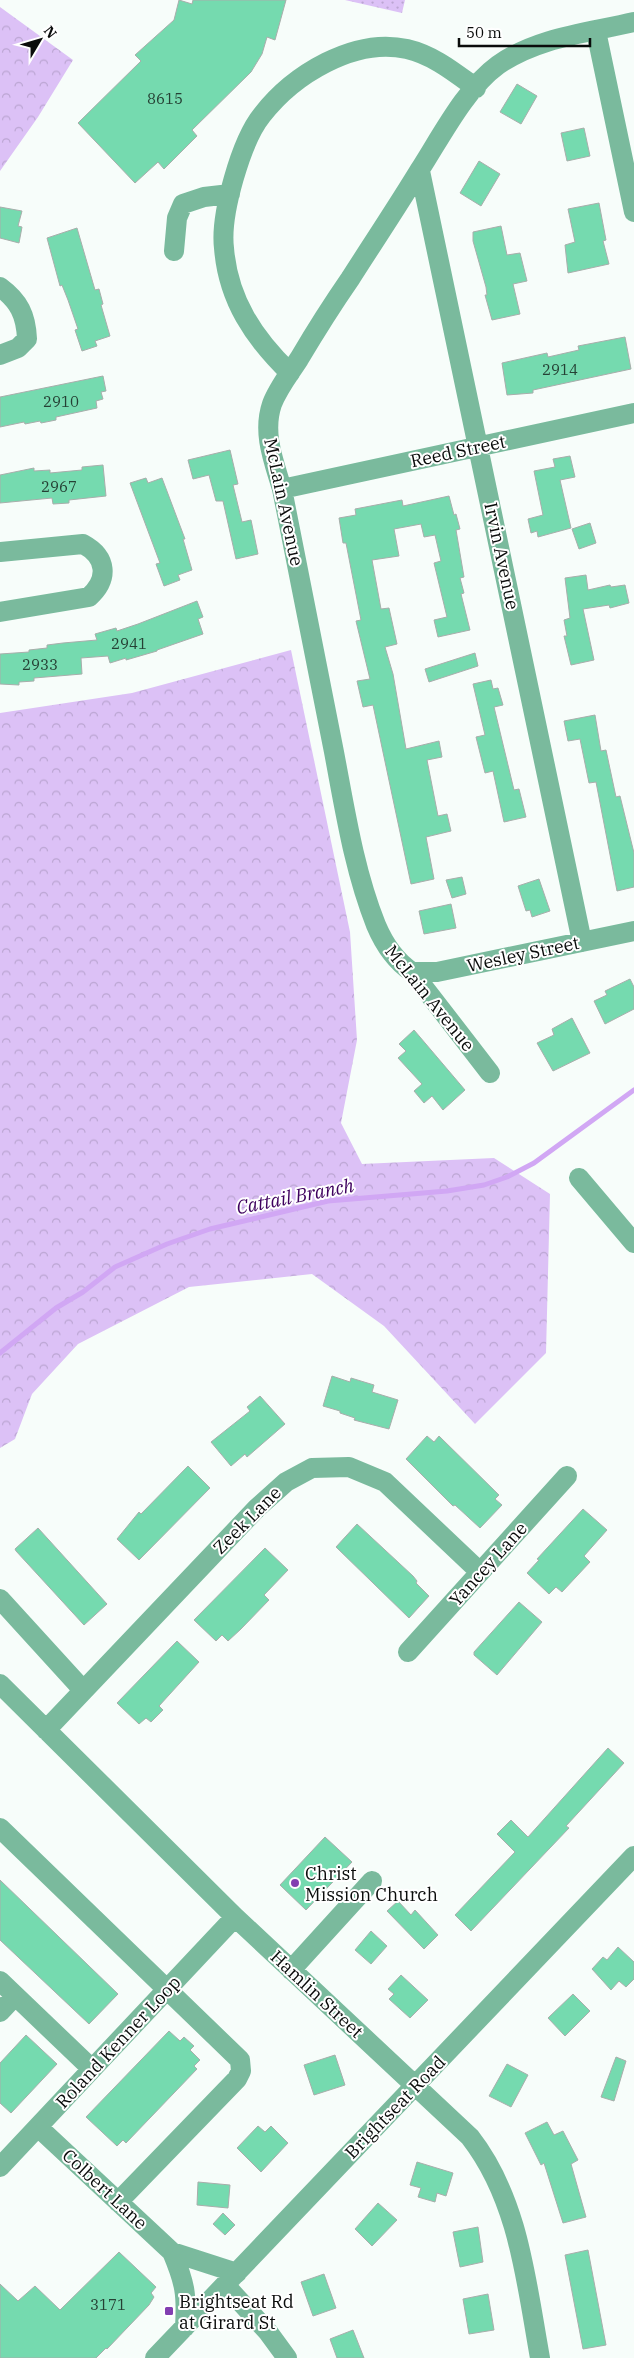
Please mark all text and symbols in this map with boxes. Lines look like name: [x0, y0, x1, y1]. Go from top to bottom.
north arrow: [15, 15, 65, 65]
scale bar: [459, 15, 590, 47]
text: N: [40, 22, 61, 42]
text: 50 m: [466, 23, 502, 42]
house number: 8615: [147, 89, 183, 108]
house number: 2914: [542, 360, 578, 379]
house number: 2910: [43, 392, 79, 411]
street label: Reed Street: [408, 430, 508, 472]
street label: McLain Avenue: [259, 436, 309, 568]
house number: 2967: [41, 477, 77, 496]
street label: Irvin Avenue: [479, 500, 525, 612]
house number: 2941: [111, 634, 147, 653]
house number: 2933: [22, 655, 58, 674]
street label: Wesley Street: [465, 931, 581, 977]
street label: McLain Avenue: [380, 940, 480, 1056]
water label: Cattail Branch: [234, 1173, 356, 1219]
street label: Zeek Lane: [208, 1481, 286, 1559]
street label: Yancey Lane: [444, 1517, 532, 1611]
place label: Christ Mission Church: [305, 1862, 438, 1906]
marker: Christ Mission Church: [289, 1877, 301, 1889]
street label: Hamlin Street: [266, 1945, 368, 2043]
street label: Roland Kenner Loop: [51, 1971, 185, 2113]
street label: Brightseat Road: [340, 2050, 450, 2163]
street label: Colbert Lane: [58, 2144, 152, 2234]
place label: Brightseat Rd at Girard St: [179, 2290, 294, 2334]
house number: 3171: [90, 2295, 126, 2314]
marker: Brightseat Rd at Girard St: [163, 2305, 175, 2317]

